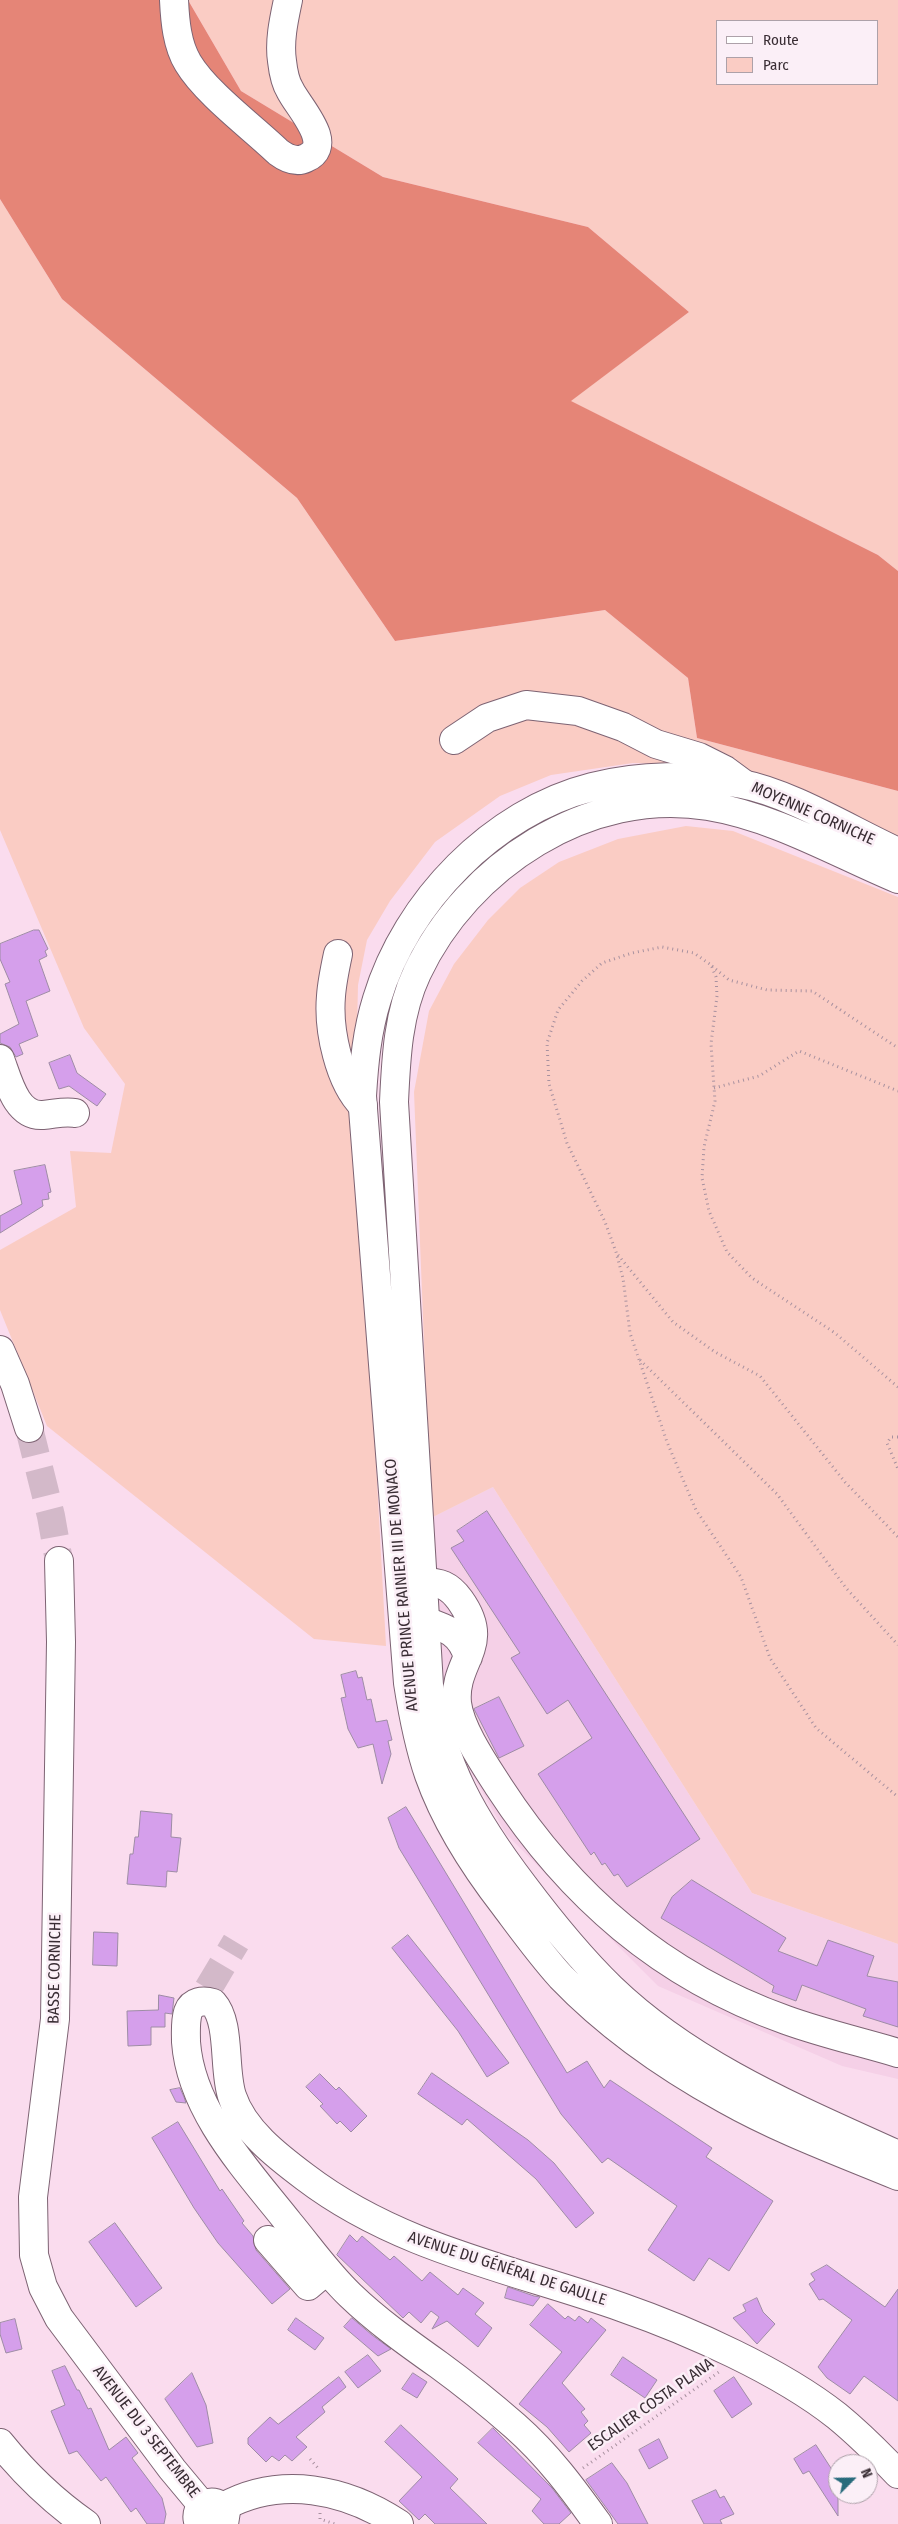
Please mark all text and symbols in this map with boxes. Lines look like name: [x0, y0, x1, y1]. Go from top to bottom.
legend: [716, 20, 878, 85]
text: Route: [763, 31, 799, 49]
text: Parc: [763, 56, 789, 74]
street label: MOYENNE CORNICHE: [748, 778, 878, 850]
street label: AVENUE PRINCE RAINIER III DE MONACO: [381, 1458, 423, 1712]
street label: BASSE CORNICHE: [44, 1914, 66, 2024]
street label: AVENUE DU GÉNÉRAL DE GAULLE: [405, 2228, 609, 2310]
street label: ESCALIER COSTA PLANA: [584, 2354, 718, 2456]
street label: AVENUE DU 3 SEPTEMBRE: [88, 2362, 204, 2502]
north arrow: [828, 2454, 878, 2504]
text: N: [857, 2466, 876, 2481]

